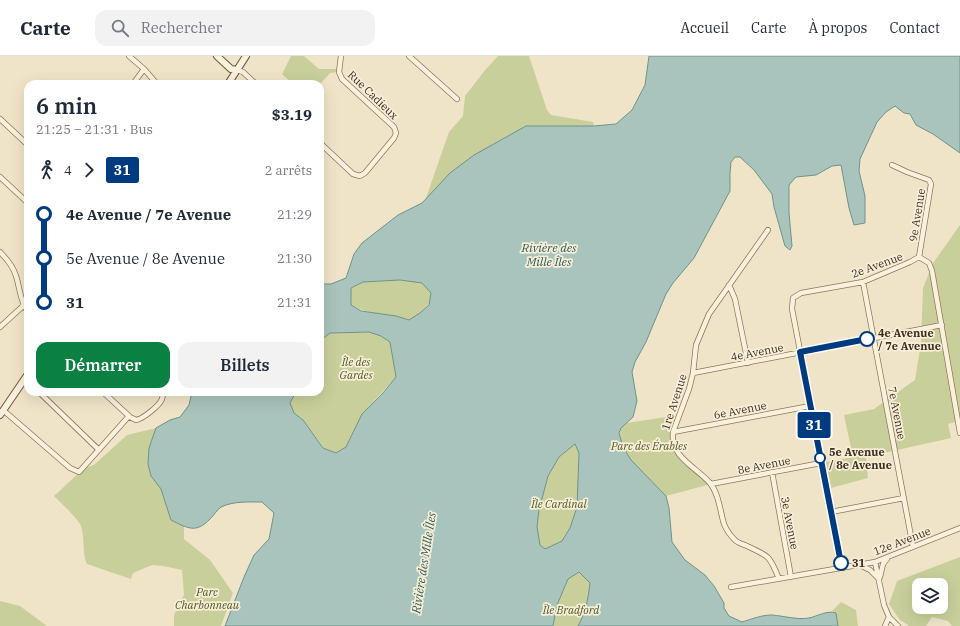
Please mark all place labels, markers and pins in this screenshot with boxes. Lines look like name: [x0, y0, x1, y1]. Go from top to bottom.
place label: 4e Avenue / 7e Avenue: [878, 326, 941, 353]
marker: 4e Avenue / 7e Avenue: [859, 331, 875, 347]
line badge: 31: [796, 412, 832, 438]
place label: 5e Avenue / 8e Avenue: [829, 445, 892, 472]
marker: 5e Avenue / 8e Avenue: [814, 452, 826, 464]
marker: 31: [833, 555, 849, 571]
place label: 31: [852, 556, 866, 570]

